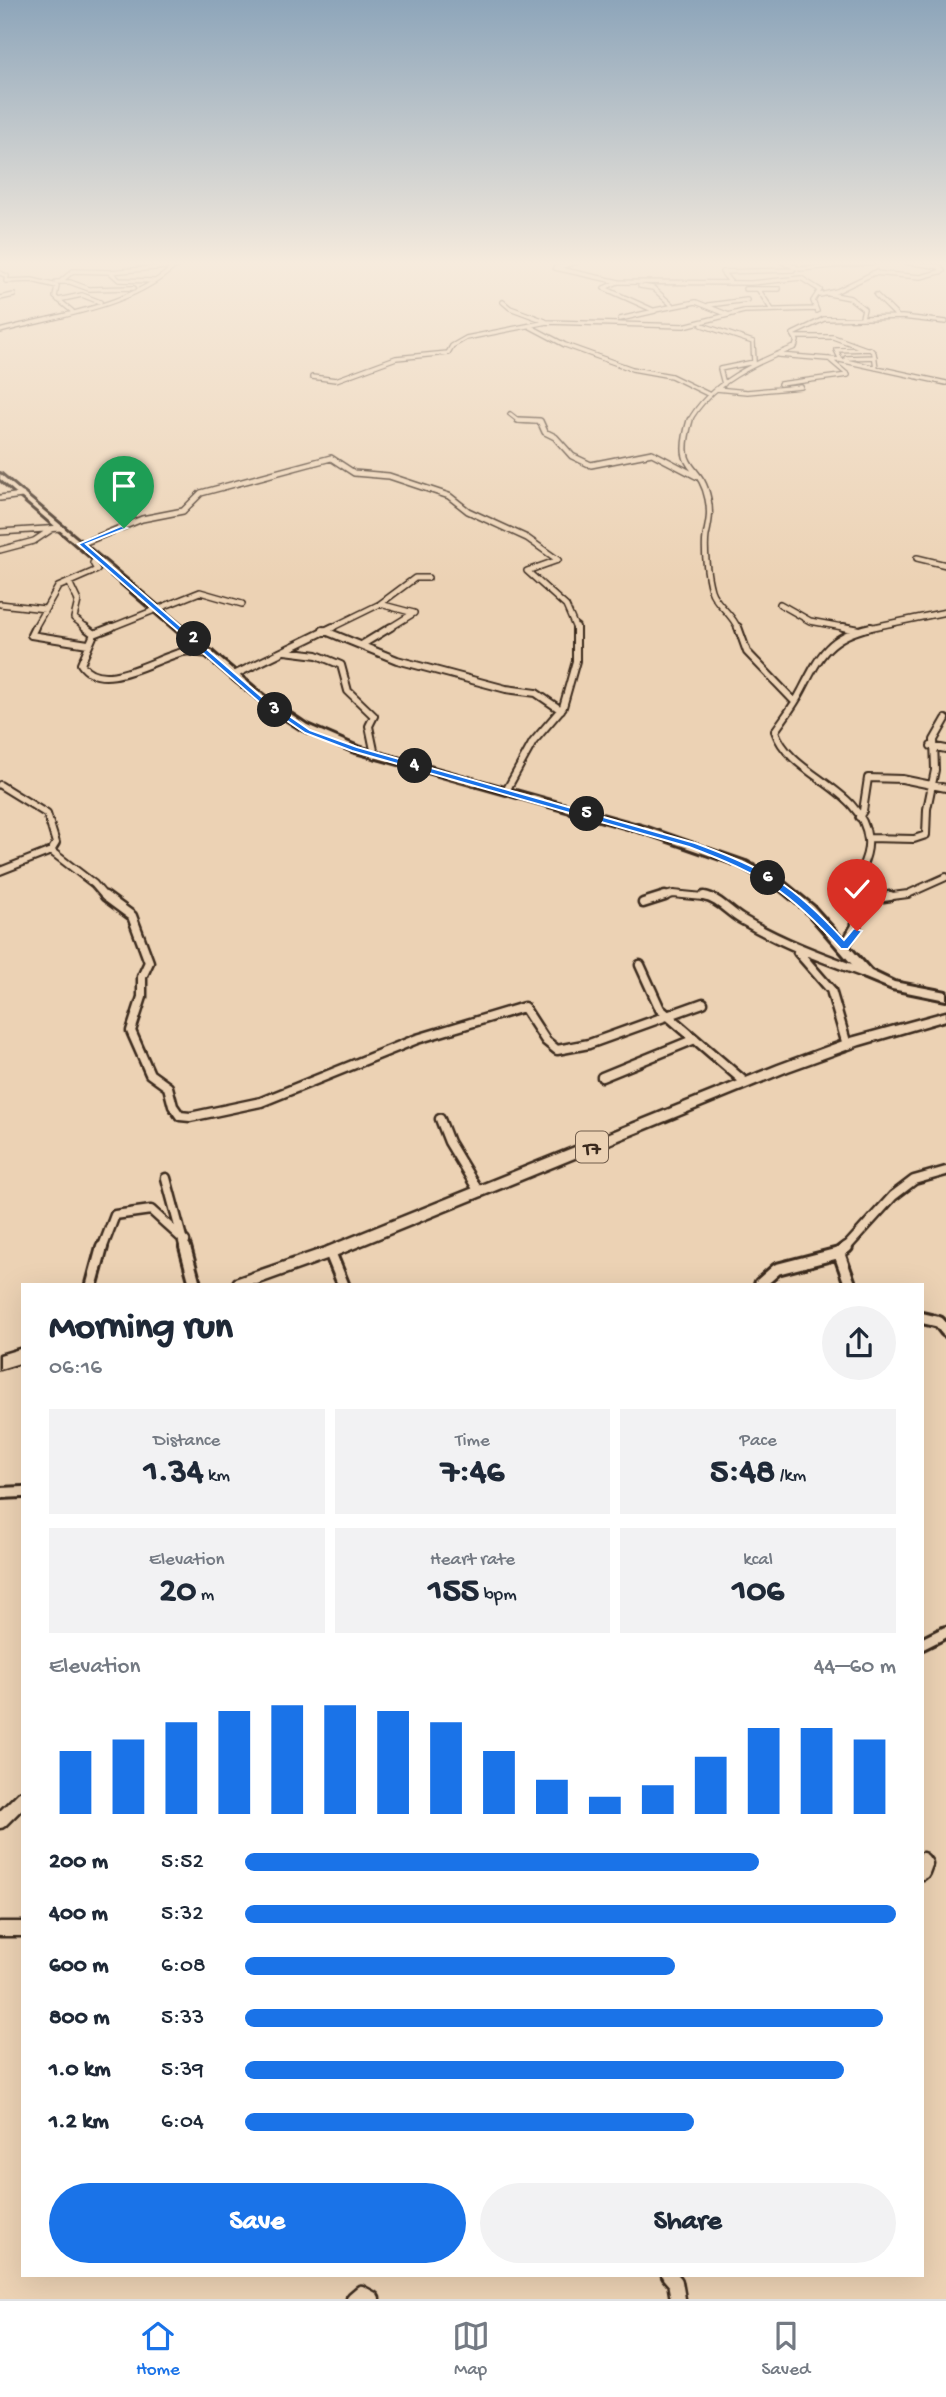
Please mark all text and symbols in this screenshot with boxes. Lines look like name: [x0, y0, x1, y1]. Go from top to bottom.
pin: [94, 456, 154, 528]
icon: arrive: [105, 467, 143, 505]
pin: 2: [176, 622, 212, 656]
text: 2: [189, 627, 198, 650]
pin: 3: [258, 692, 292, 728]
text: 3: [270, 698, 279, 721]
pin: 4: [398, 748, 432, 784]
text: 4: [410, 754, 419, 777]
pin: 5: [570, 796, 604, 832]
text: 5: [582, 802, 592, 825]
pin: [827, 859, 887, 931]
pin: 6: [750, 860, 786, 896]
text: 6: [763, 866, 772, 889]
icon: check: [838, 870, 876, 908]
road number: T7: [576, 1132, 608, 1162]
button: share: [822, 1306, 896, 1380]
text: Morning run: [49, 1307, 233, 1351]
text: 06:16: [49, 1355, 102, 1382]
text: Distance: [153, 1430, 220, 1453]
text: Time: [455, 1430, 490, 1453]
text: Pace: [740, 1430, 777, 1453]
text: 1.34: [144, 1453, 204, 1494]
text: 7:46: [441, 1453, 504, 1494]
text: 5:48: [710, 1453, 775, 1494]
text: km: [204, 1465, 230, 1488]
text: /km: [775, 1465, 806, 1488]
text: Elevation: [149, 1549, 225, 1572]
text: Heart rate: [430, 1549, 515, 1572]
text: kcal: [743, 1549, 773, 1572]
text: 20: [159, 1572, 196, 1613]
text: 155: [428, 1572, 479, 1613]
text: 106: [732, 1572, 784, 1613]
text: m: [196, 1584, 214, 1607]
text: bpm: [479, 1584, 517, 1607]
text: Elevation: [49, 1654, 140, 1681]
text: 44–60 m: [814, 1654, 896, 1681]
text: 200 m: [49, 1849, 108, 1876]
text: 5:52: [161, 1849, 204, 1876]
text: 400 m: [49, 1901, 108, 1928]
text: 5:32: [161, 1901, 204, 1928]
text: 600 m: [49, 1953, 109, 1980]
text: 6:08: [161, 1953, 206, 1980]
text: 800 m: [49, 2005, 110, 2032]
text: 5:33: [161, 2005, 204, 2032]
text: 1.0 km: [49, 2057, 111, 2084]
text: 5:39: [161, 2057, 204, 2084]
text: 1.2 km: [49, 2109, 109, 2136]
text: 6:04: [161, 2109, 204, 2136]
button: Save: [49, 2183, 466, 2263]
button: Share: [480, 2183, 896, 2263]
tab: Home: [136, 2317, 180, 2382]
tab: Map: [452, 2317, 490, 2382]
tab: Saved: [761, 2317, 810, 2382]

